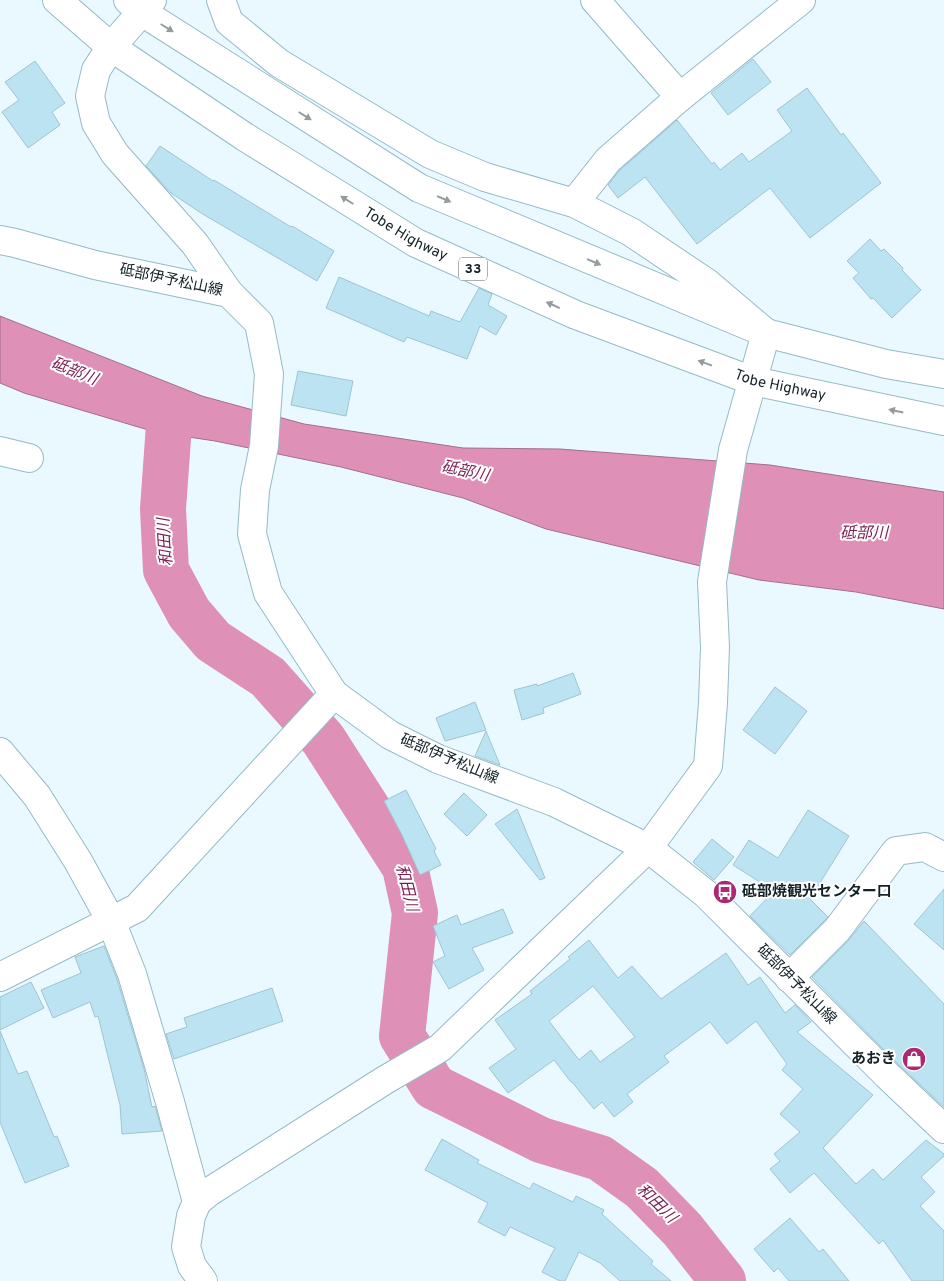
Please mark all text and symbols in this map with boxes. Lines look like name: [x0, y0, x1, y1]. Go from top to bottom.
one-way arrow: [161, 24, 174, 33]
one-way arrow: [298, 111, 311, 120]
one-way arrow: [340, 195, 353, 205]
one-way arrow: [437, 195, 451, 203]
street label: Tobe Highway: [360, 203, 451, 265]
road number: 33: [459, 258, 487, 280]
one-way arrow: [587, 258, 602, 266]
street label: 砥部伊予松山線: [118, 261, 224, 301]
one-way arrow: [546, 300, 560, 308]
water label: 砥部川: [48, 354, 102, 391]
one-way arrow: [697, 359, 712, 367]
street label: Tobe Highway: [732, 365, 828, 406]
one-way arrow: [889, 407, 904, 415]
water label: 砥部川: [439, 457, 493, 487]
water label: 和田川: [154, 515, 178, 567]
water label: 砥部川: [840, 524, 890, 544]
street label: 砥部伊予松山線: [397, 731, 501, 789]
water label: 和田川: [390, 862, 422, 916]
bus stop icon: 砥部焼観光センター口: [712, 879, 738, 905]
place label: 砥部焼観光センター口: [742, 883, 892, 902]
street label: 砥部伊予松山線: [752, 941, 840, 1029]
shop icon: あおき: [901, 1046, 927, 1072]
place label: あおき: [851, 1050, 896, 1069]
water label: 和田川: [632, 1180, 682, 1229]

